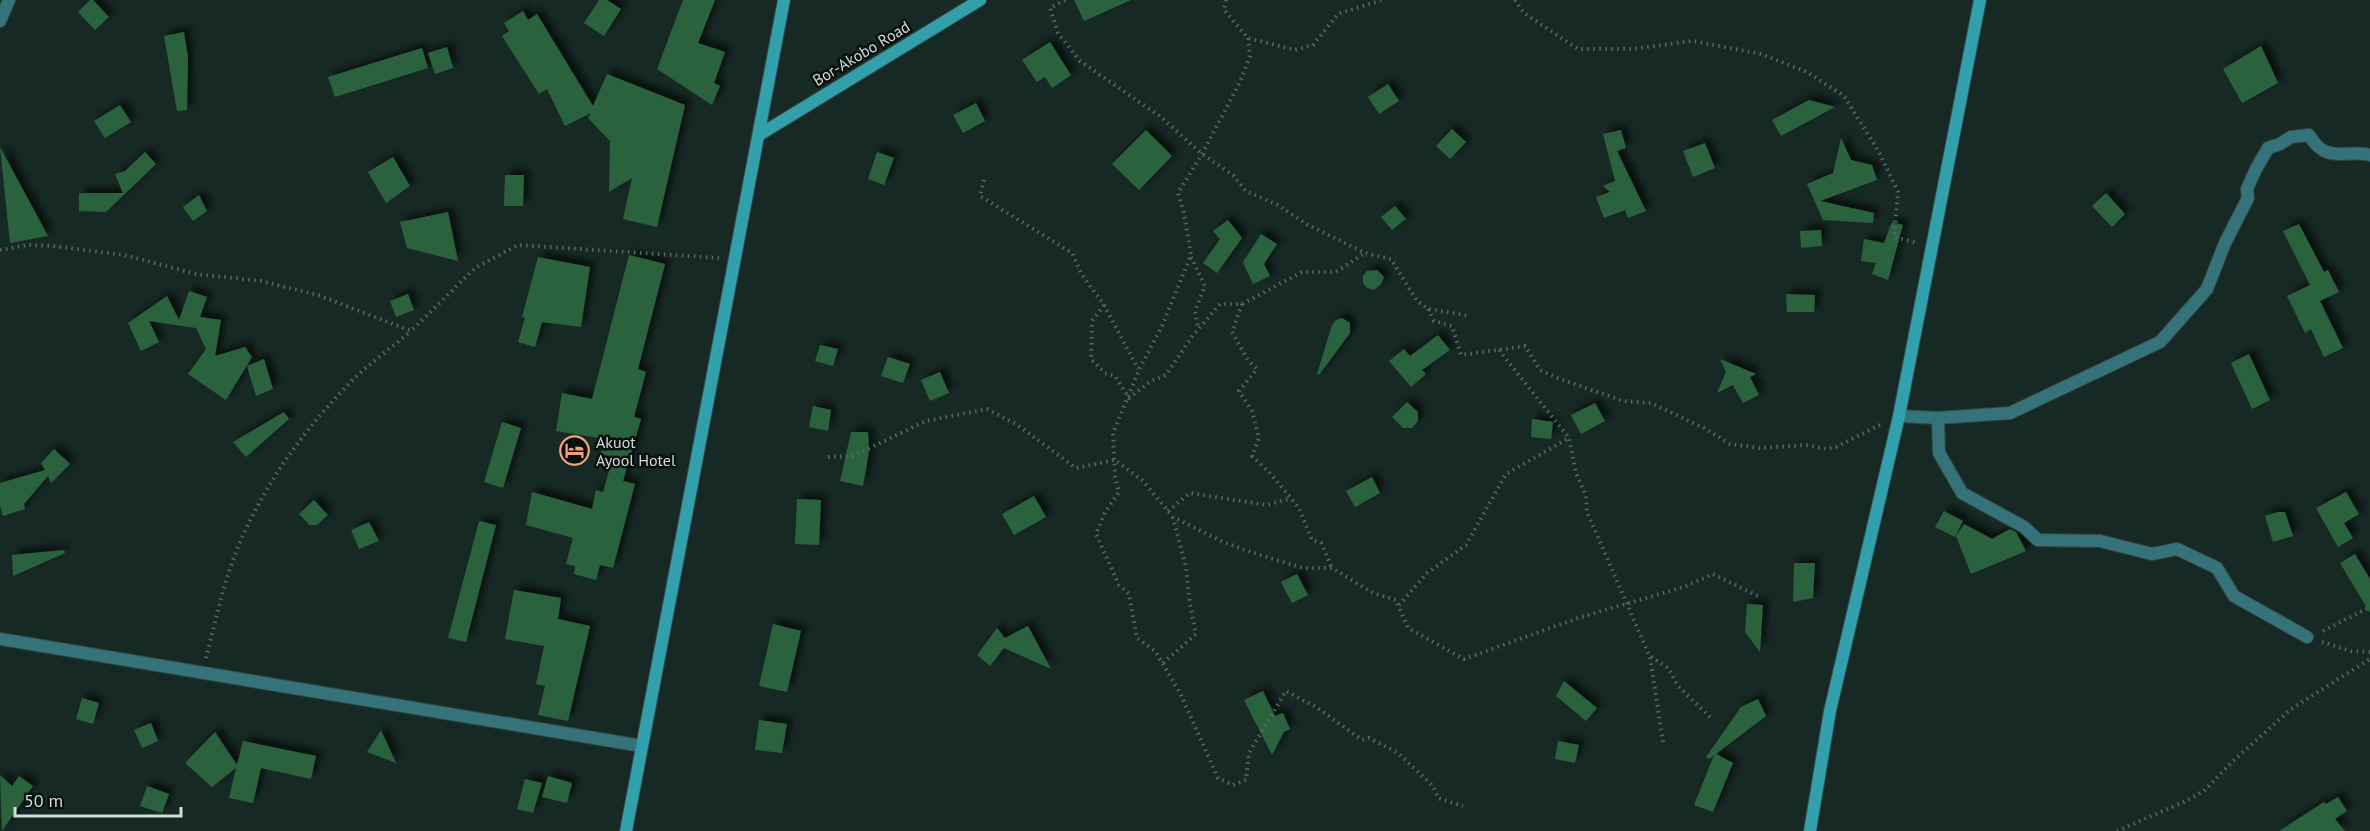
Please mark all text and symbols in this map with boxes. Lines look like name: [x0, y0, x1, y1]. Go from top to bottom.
street label: Bor-Akobo Road: [809, 16, 913, 90]
place label: Akuot Ayool Hotel: [596, 432, 676, 470]
hotel icon: Akuot Ayool Hotel: [559, 435, 591, 467]
scale bar: [15, 780, 182, 818]
text: 50 m: [24, 789, 63, 812]

